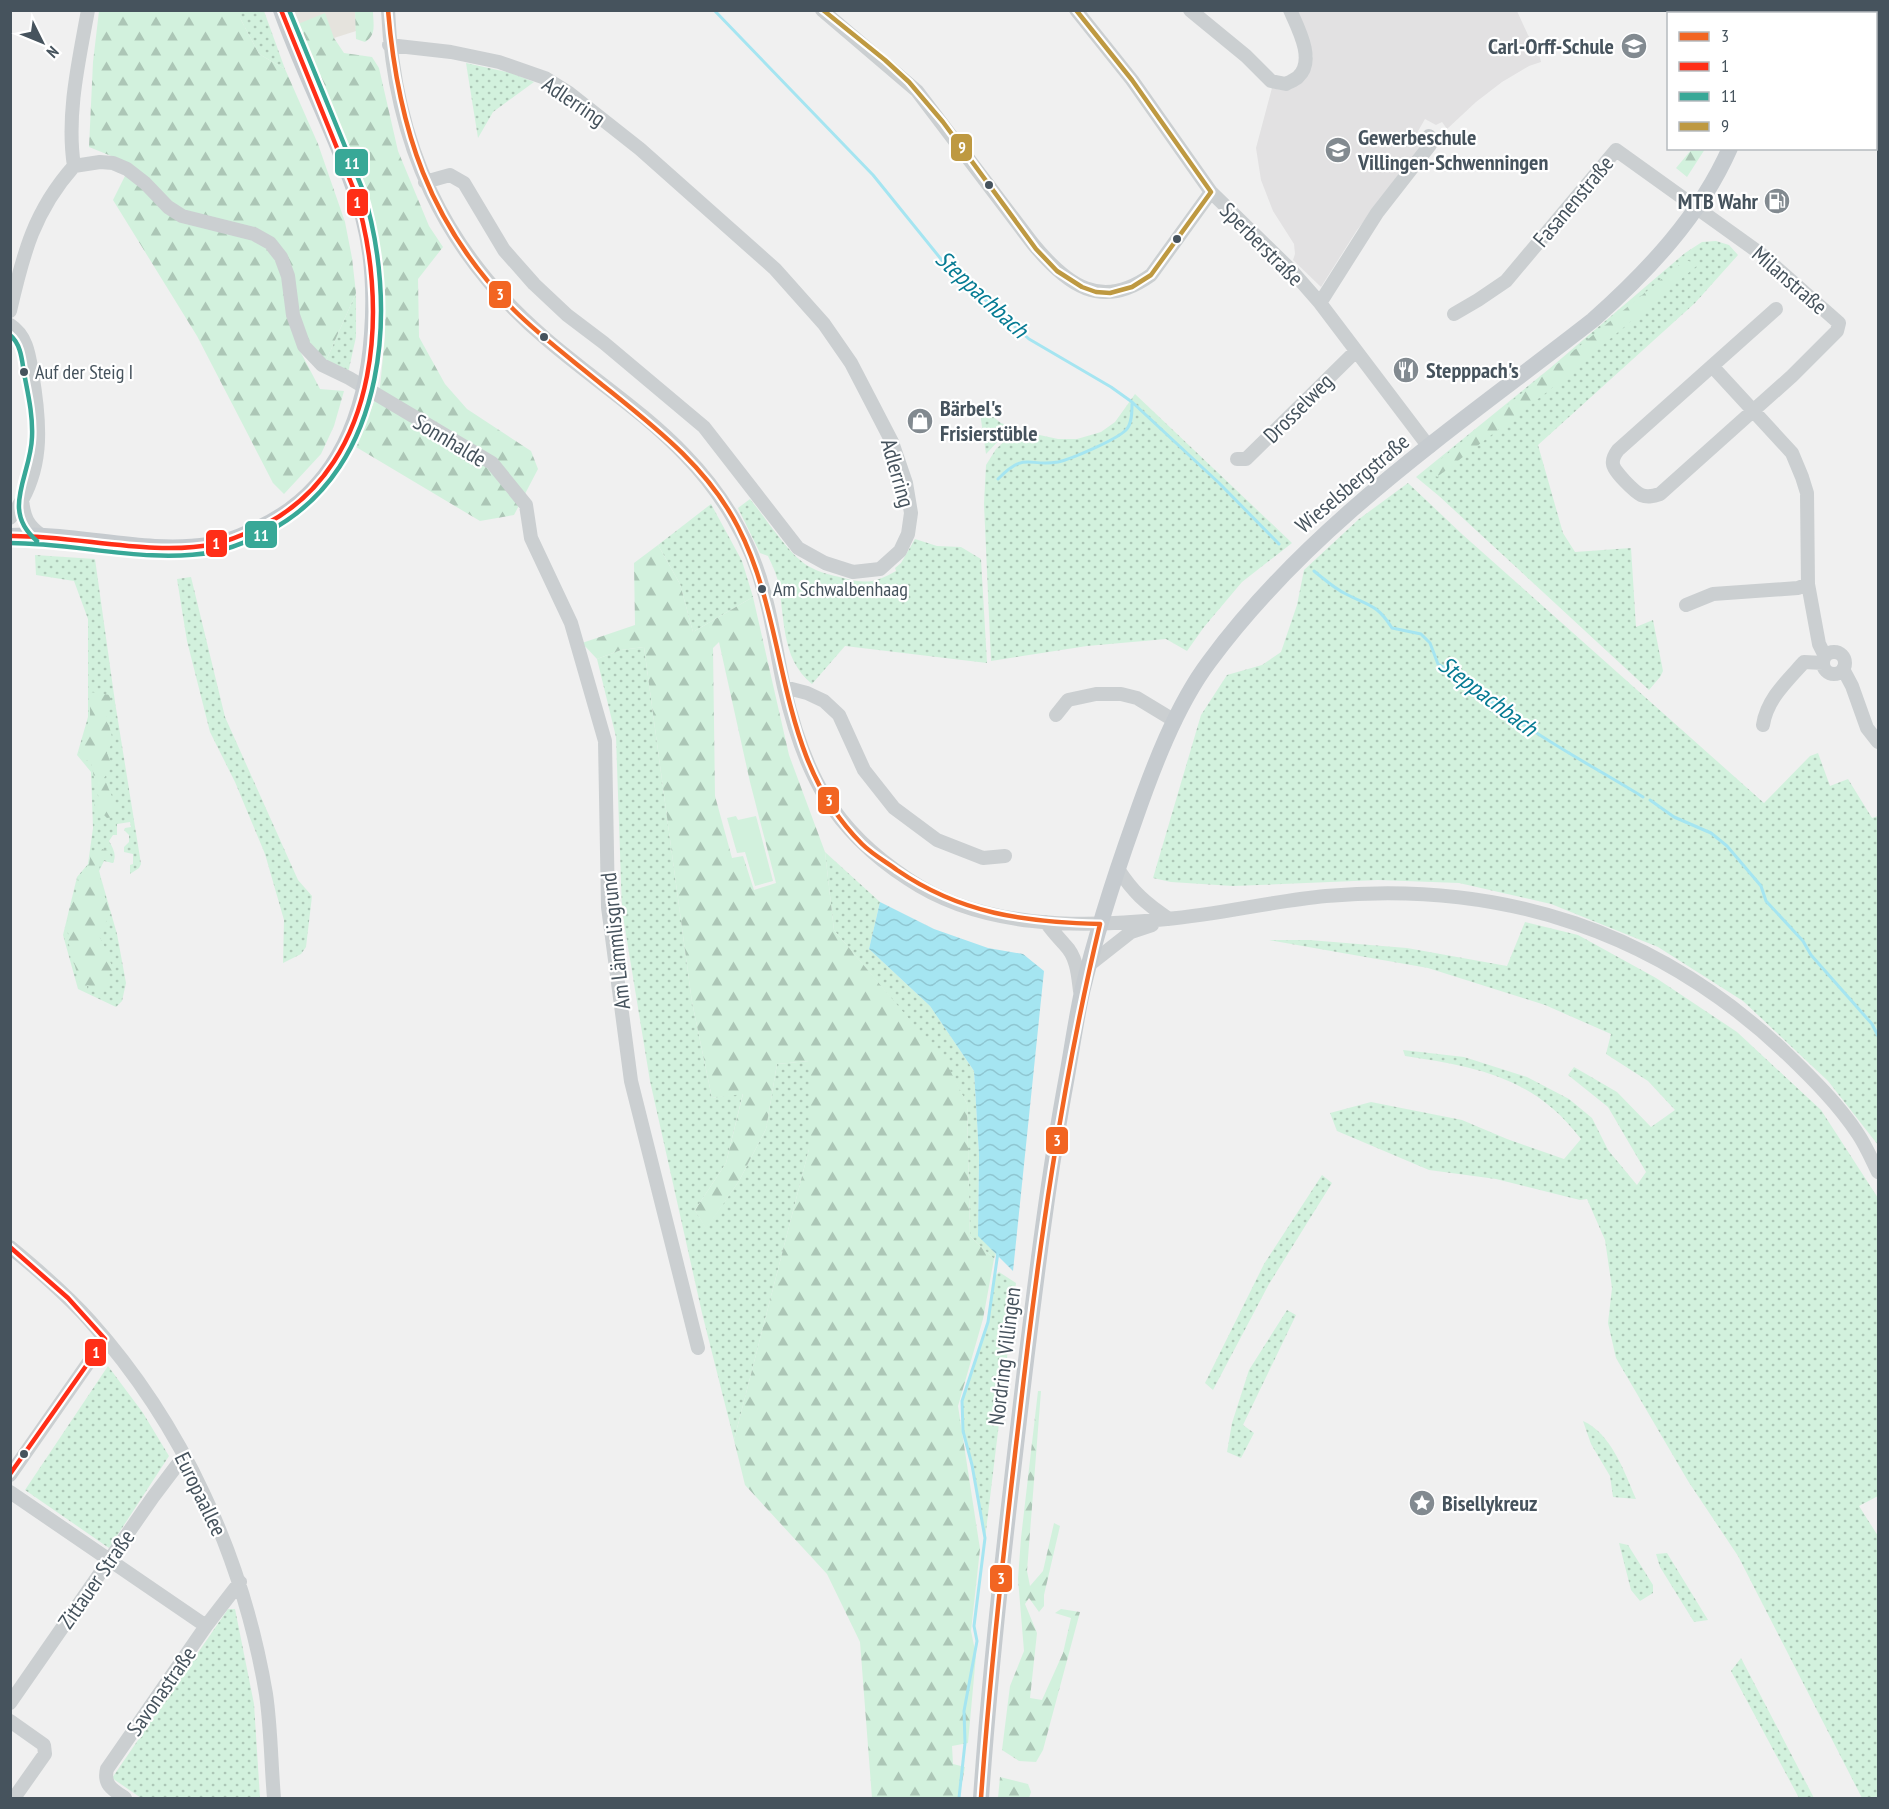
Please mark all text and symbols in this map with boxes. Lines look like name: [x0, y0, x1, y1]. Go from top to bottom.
north arrow: [12, 12, 72, 72]
legend: [1667, 12, 1877, 150]
text: 3: [1721, 24, 1729, 47]
school or university icon: Carl-Orff-Schule: [1619, 31, 1649, 61]
place label: Carl-Orff-Schule: [1488, 32, 1614, 60]
text: N: [43, 42, 63, 62]
text: 1: [1721, 54, 1729, 77]
street label: Adlerring: [537, 70, 611, 132]
text: 11: [1721, 84, 1737, 107]
text: 9: [1721, 114, 1729, 137]
place label: Gewerbeschule Villingen-Schwenningen: [1357, 123, 1548, 176]
line badge: 9: [950, 133, 973, 162]
school or university icon: Gewerbeschule Villingen-Schwenningen: [1323, 135, 1353, 165]
text: 9: [958, 137, 966, 157]
line badge: 11: [334, 148, 369, 177]
street label: Fasanenstraße: [1527, 150, 1619, 252]
text: 11: [344, 153, 360, 173]
unlabelled marker: [983, 179, 995, 191]
fuel station icon: MTB Wahr: [1762, 186, 1792, 216]
place label: MTB Wahr: [1678, 187, 1759, 215]
line badge: 1: [346, 188, 369, 217]
text: 1: [353, 192, 361, 212]
street label: Sperberstraße: [1214, 196, 1310, 292]
unlabelled marker: [1171, 233, 1183, 245]
street label: Milanstraße: [1747, 240, 1833, 320]
water label: Steppachbach: [929, 243, 1036, 346]
line badge: 3: [488, 280, 512, 309]
text: 3: [496, 284, 504, 304]
unlabelled marker: [538, 331, 550, 343]
restaurant icon: Stepppach's: [1391, 355, 1421, 385]
place label: Stepppach's: [1426, 356, 1519, 384]
place label: Auf der Steig I: [35, 359, 133, 385]
marker: Auf der Steig I: [18, 366, 30, 378]
street label: Drosselweg: [1257, 367, 1339, 449]
place label: Bärbel's Frisierstüble: [940, 394, 1038, 447]
shop icon: Bärbel's Frisierstüble: [905, 406, 935, 436]
street label: Sonnhalde: [408, 407, 492, 473]
street label: Wieselsbergstraße: [1289, 427, 1415, 539]
street label: Adlerring: [875, 435, 921, 511]
line badge: 11: [244, 520, 278, 549]
text: 11: [253, 525, 269, 545]
line badge: 1: [205, 529, 228, 558]
text: 1: [212, 533, 220, 553]
place label: Am Schwalbenhaag: [773, 576, 908, 602]
marker: Am Schwalbenhaag: [756, 583, 768, 595]
water label: Steppachbach: [1433, 649, 1545, 744]
line badge: 3: [817, 786, 840, 815]
text: 3: [825, 790, 833, 810]
street label: Am Lämmlisgrund: [594, 871, 636, 1011]
line badge: 3: [1045, 1126, 1069, 1155]
text: 3: [1053, 1130, 1061, 1150]
street label: Nordring Villingen: [982, 1285, 1026, 1427]
line badge: 1: [84, 1338, 107, 1367]
text: 1: [92, 1342, 100, 1362]
street label: Europaallee: [169, 1447, 233, 1541]
unlabelled marker: [18, 1448, 30, 1460]
place icon: Bisellykreuz: [1407, 1488, 1437, 1518]
place label: Bisellykreuz: [1442, 1489, 1537, 1517]
street label: Zittauer Straße: [52, 1524, 140, 1634]
line badge: 3: [989, 1564, 1013, 1593]
text: 3: [997, 1568, 1005, 1588]
street label: Savonastraße: [120, 1641, 202, 1741]

